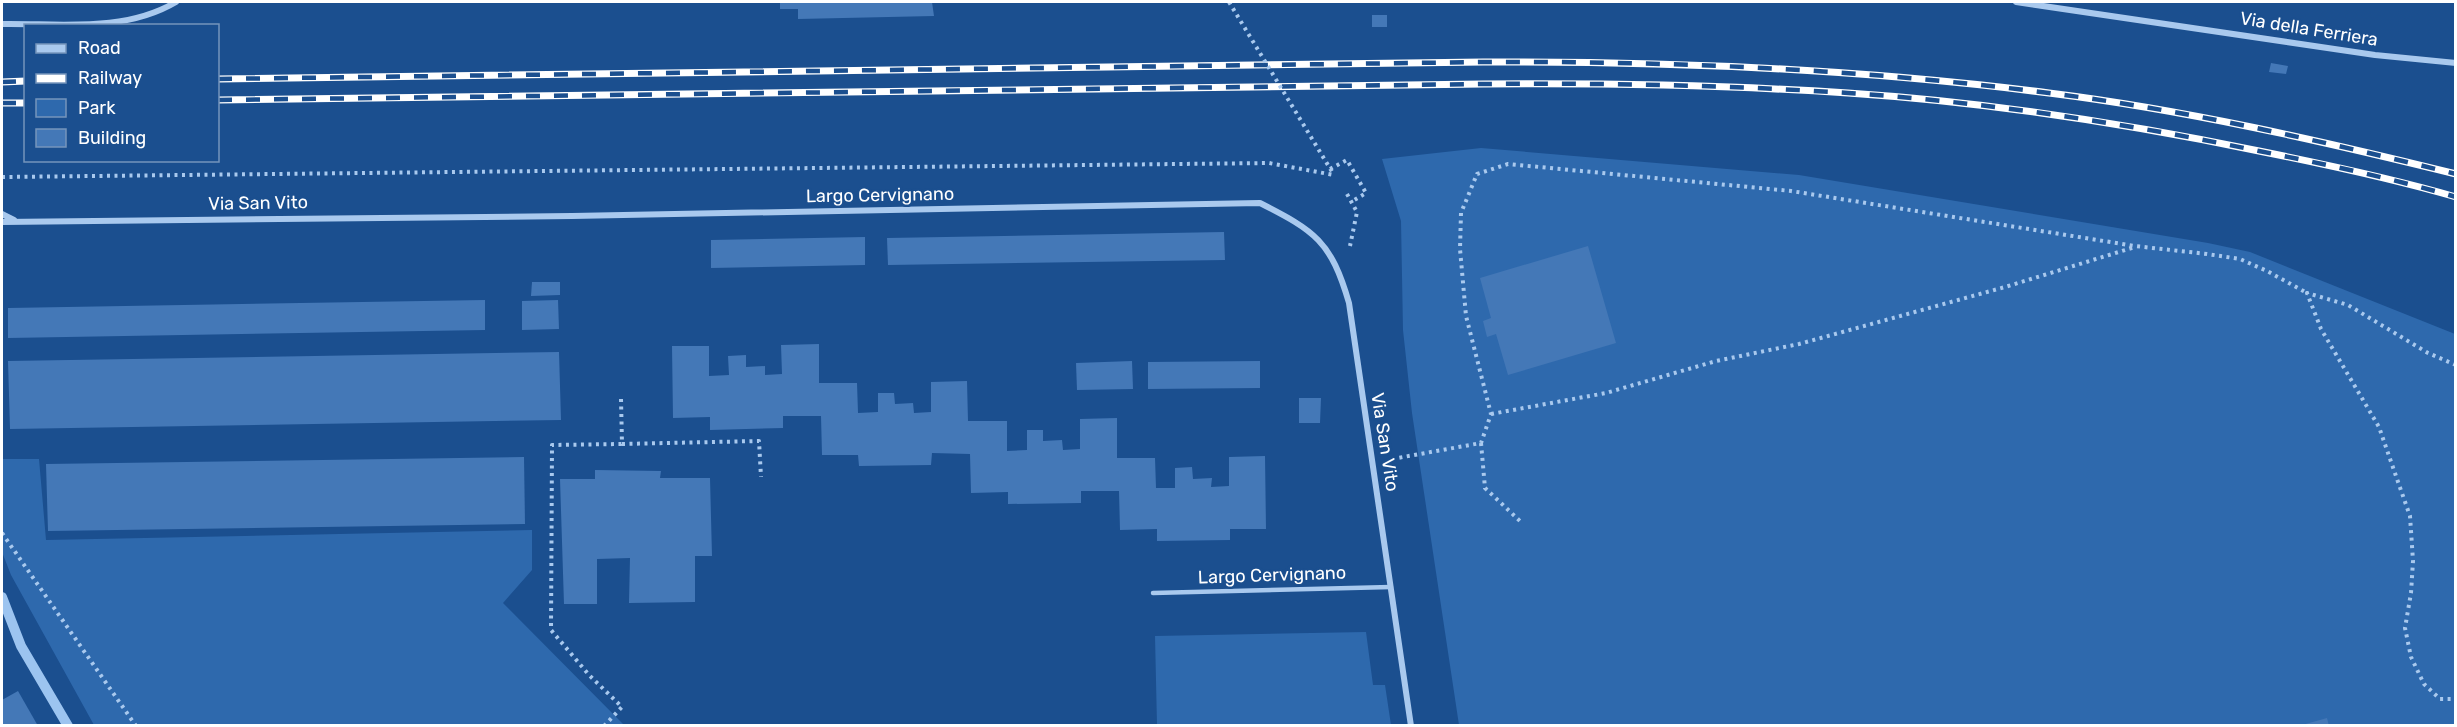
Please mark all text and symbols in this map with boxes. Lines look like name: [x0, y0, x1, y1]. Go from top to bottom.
street label: Via della Ferriera: [2238, 7, 2380, 51]
legend: [24, 24, 219, 162]
text: Road: [78, 37, 121, 59]
text: Railway: [78, 67, 142, 89]
text: Park: [78, 97, 116, 119]
text: Building: [78, 127, 146, 149]
street label: Largo Cervignano: [806, 183, 954, 207]
street label: Via San Vito: [208, 191, 308, 215]
street label: Via San Vito: [1366, 391, 1404, 493]
street label: Largo Cervignano: [1198, 561, 1346, 589]

